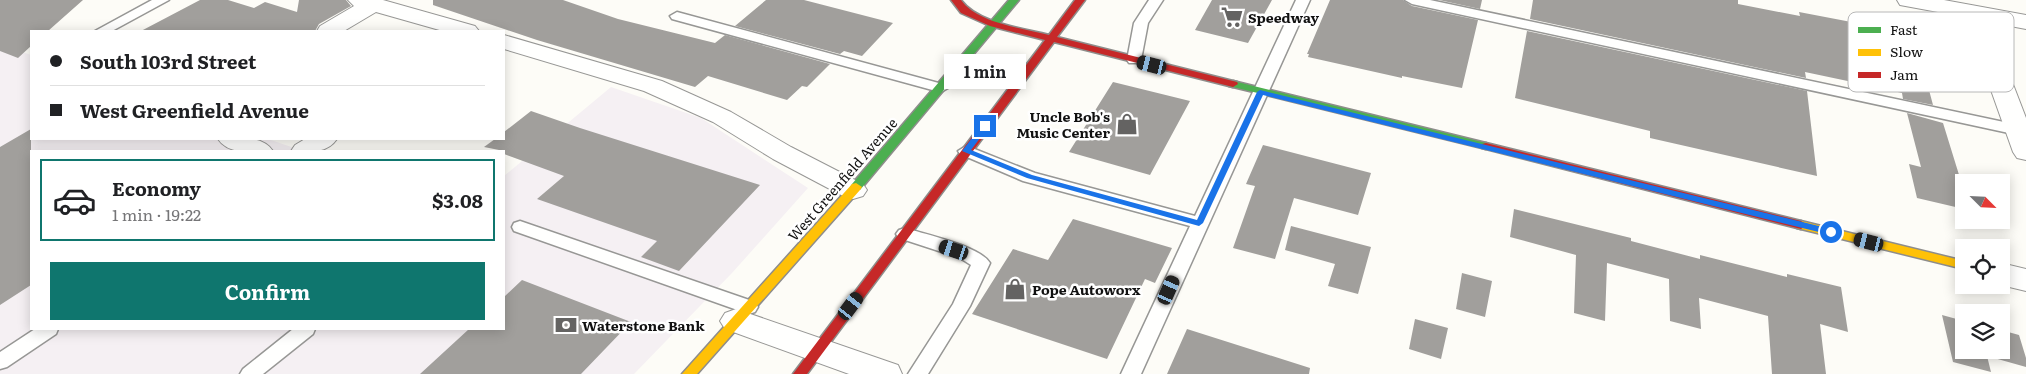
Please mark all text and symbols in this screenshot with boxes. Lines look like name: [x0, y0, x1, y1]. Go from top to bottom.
supermarket icon: Speedway: [1219, 4, 1245, 30]
place label: Speedway: [1248, 7, 1319, 27]
legend: [1848, 12, 2014, 92]
text: Fast: [1890, 19, 1918, 39]
text: Slow: [1890, 41, 1923, 61]
text: South 103rd Street: [80, 47, 256, 75]
callout: 1 min: [944, 54, 1026, 88]
car: [1135, 54, 1168, 76]
text: 1 min: [964, 59, 1006, 83]
text: Jam: [1890, 64, 1919, 84]
text: West Greenfield Avenue: [80, 96, 309, 124]
place label: Uncle Bob's Music Center: [1016, 106, 1110, 142]
shop icon: Uncle Bob's Music Center: [1114, 111, 1140, 137]
street label: West Greenfield Avenue: [783, 113, 901, 245]
route end: [974, 115, 996, 137]
text: Economy: [112, 174, 201, 202]
north arrow: [1955, 174, 2010, 229]
map controls: [1955, 174, 2010, 359]
icon: car: [52, 178, 97, 223]
text: $3.08: [432, 186, 483, 214]
text: 1 min · 19:22: [112, 202, 201, 226]
route start: [1820, 221, 1842, 243]
car: [1852, 231, 1885, 253]
car: [937, 238, 970, 262]
button: locate: [1955, 239, 2010, 294]
button: Confirm: [50, 262, 485, 320]
car: [1156, 273, 1181, 307]
shop icon: Pope Autoworx: [1002, 276, 1028, 302]
place label: Pope Autoworx: [1032, 279, 1141, 299]
car: [835, 290, 866, 322]
button: layers: [1955, 304, 2010, 359]
bank icon: Waterstone Bank: [553, 312, 579, 338]
place label: Waterstone Bank: [582, 315, 705, 335]

